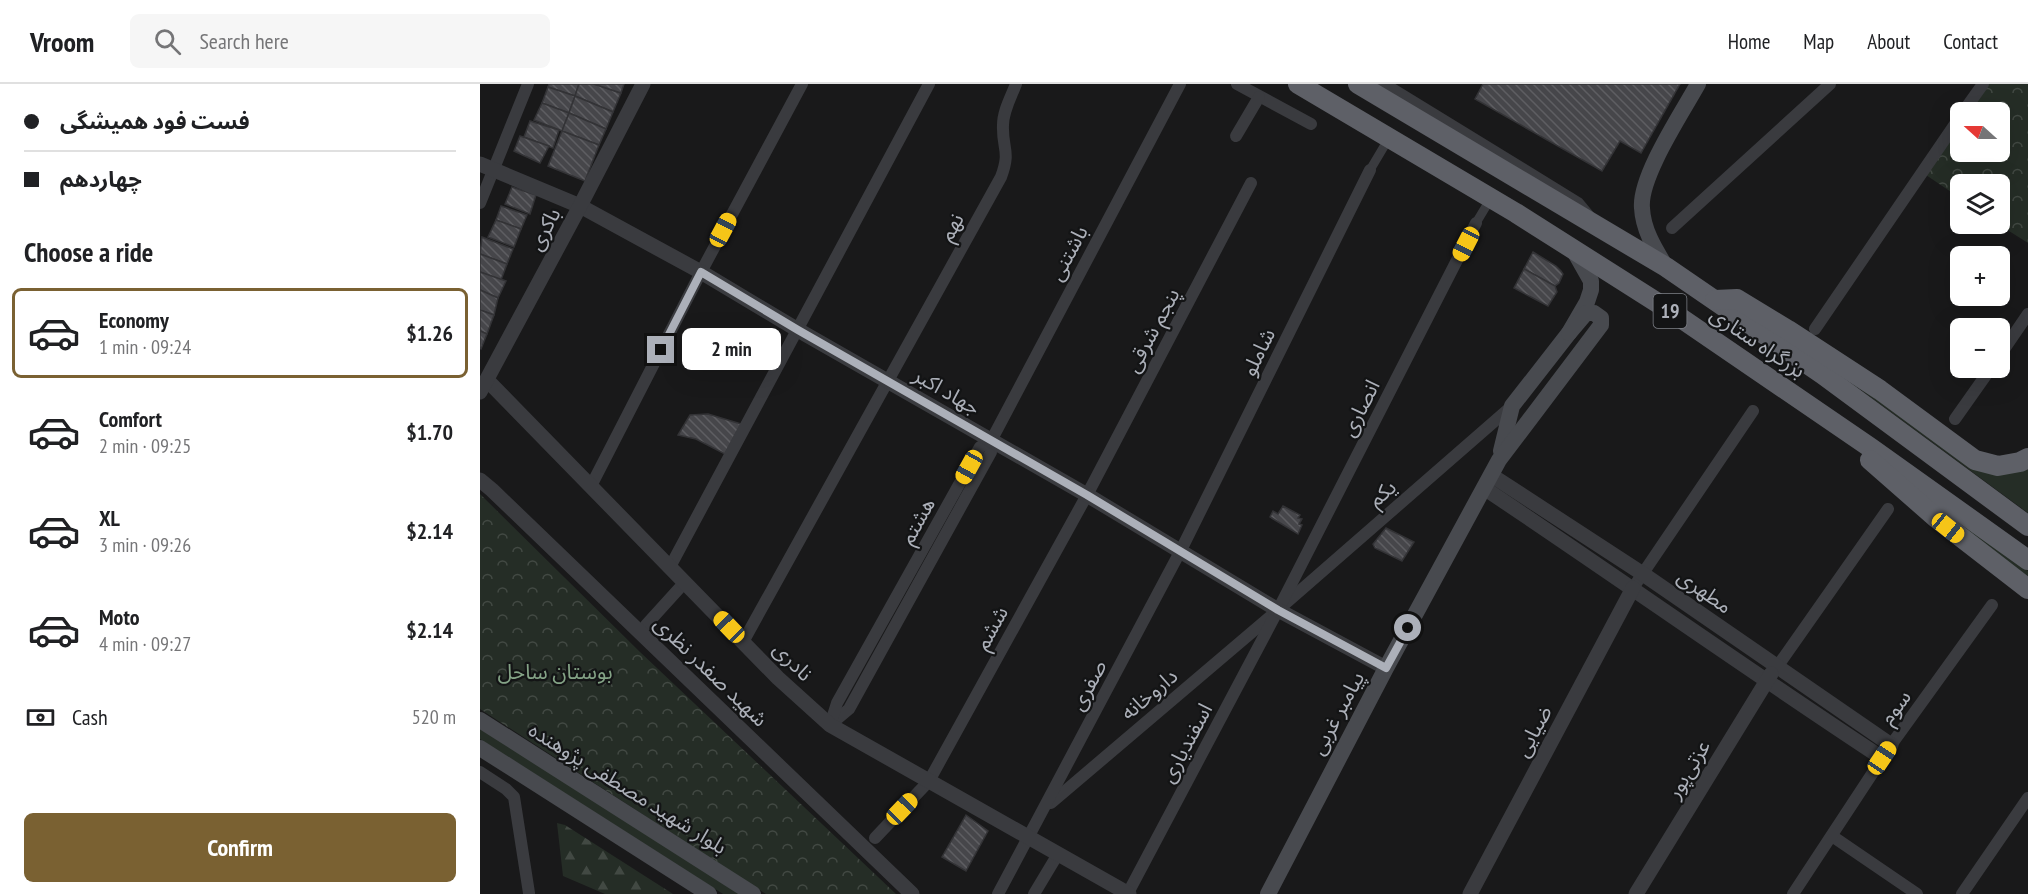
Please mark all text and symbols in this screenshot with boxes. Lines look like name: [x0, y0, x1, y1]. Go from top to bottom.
search box: [130, 14, 550, 68]
text: Vroom: [30, 23, 94, 60]
icon: search: [151, 25, 184, 58]
text: Search here: [199, 27, 289, 55]
text: Home: [1728, 28, 1770, 55]
text: Map: [1803, 28, 1834, 55]
text: About: [1867, 28, 1910, 55]
text: Contact: [1943, 28, 1998, 55]
north arrow: [1950, 102, 2010, 162]
map controls: [1950, 102, 2010, 378]
text: فست فود همیشگی: [60, 107, 250, 135]
text: چهاردهم: [60, 165, 142, 193]
button: layers: [1950, 174, 2010, 234]
street label: باکری: [522, 203, 566, 255]
street label: نهم: [932, 208, 971, 247]
car: [707, 210, 739, 250]
street label: باشتنی: [1042, 221, 1094, 285]
car: [1450, 224, 1482, 264]
text: Choose a ride: [24, 235, 153, 269]
button: +: [1950, 246, 2010, 306]
street label: پنجم شرقی: [1118, 283, 1187, 378]
road number: 19: [1654, 294, 1686, 328]
street label: بزرگراه ستاری: [1705, 300, 1811, 384]
icon: car: [27, 306, 81, 360]
text: Economy: [99, 306, 169, 334]
button: −: [1950, 318, 2010, 378]
text: $1.26: [406, 319, 453, 347]
street label: شاملو: [1235, 324, 1281, 380]
callout: 2 min: [682, 329, 781, 371]
text: 1 min · 09:24: [99, 334, 191, 360]
route end: [647, 336, 674, 363]
text: 2 min: [711, 336, 752, 362]
street label: جهاد اکبر: [908, 361, 985, 421]
street label: انصاری: [1334, 375, 1386, 441]
icon: car: [27, 405, 81, 459]
text: Comfort: [99, 405, 162, 433]
text: $1.70: [406, 418, 453, 446]
text: 2 min · 09:25: [99, 433, 191, 459]
car: [952, 447, 986, 487]
street label: یکم: [1362, 473, 1403, 514]
street label: هشتم: [893, 493, 943, 550]
icon: car: [27, 504, 81, 558]
text: XL: [99, 504, 120, 532]
car: [1928, 510, 1968, 546]
text: $2.14: [406, 517, 453, 545]
text: 3 min · 09:26: [99, 532, 191, 558]
street label: مطهری: [1672, 562, 1738, 620]
street label: ششم: [968, 601, 1016, 656]
icon: car: [27, 603, 81, 657]
text: Moto: [99, 603, 140, 631]
car: [710, 608, 748, 646]
street label: شهید صفدر نظری: [648, 610, 774, 732]
route start: [1394, 614, 1421, 641]
text: $2.14: [406, 616, 453, 644]
text: 4 min · 09:27: [99, 631, 191, 657]
street label: نادری: [767, 635, 819, 687]
street label: صفری: [1063, 655, 1113, 715]
park label: بوستان ساحل: [497, 658, 613, 685]
street label: داروخانه: [1115, 662, 1183, 726]
street label: پیامبر غربی: [1304, 667, 1370, 759]
street label: سوم: [1873, 684, 1919, 731]
street label: اسفندیاری: [1154, 699, 1218, 787]
icon: cash: [24, 701, 57, 734]
street label: ضیایی: [1508, 701, 1558, 761]
text: Cash: [72, 703, 108, 731]
text: 520 m: [412, 704, 456, 730]
street label: بلوار شهید مصطفی پژوهنده: [524, 716, 732, 860]
street label: عزتی‌پور: [1659, 735, 1716, 804]
car: [1864, 738, 1900, 778]
car: [883, 790, 921, 828]
button: Confirm: [24, 813, 456, 882]

